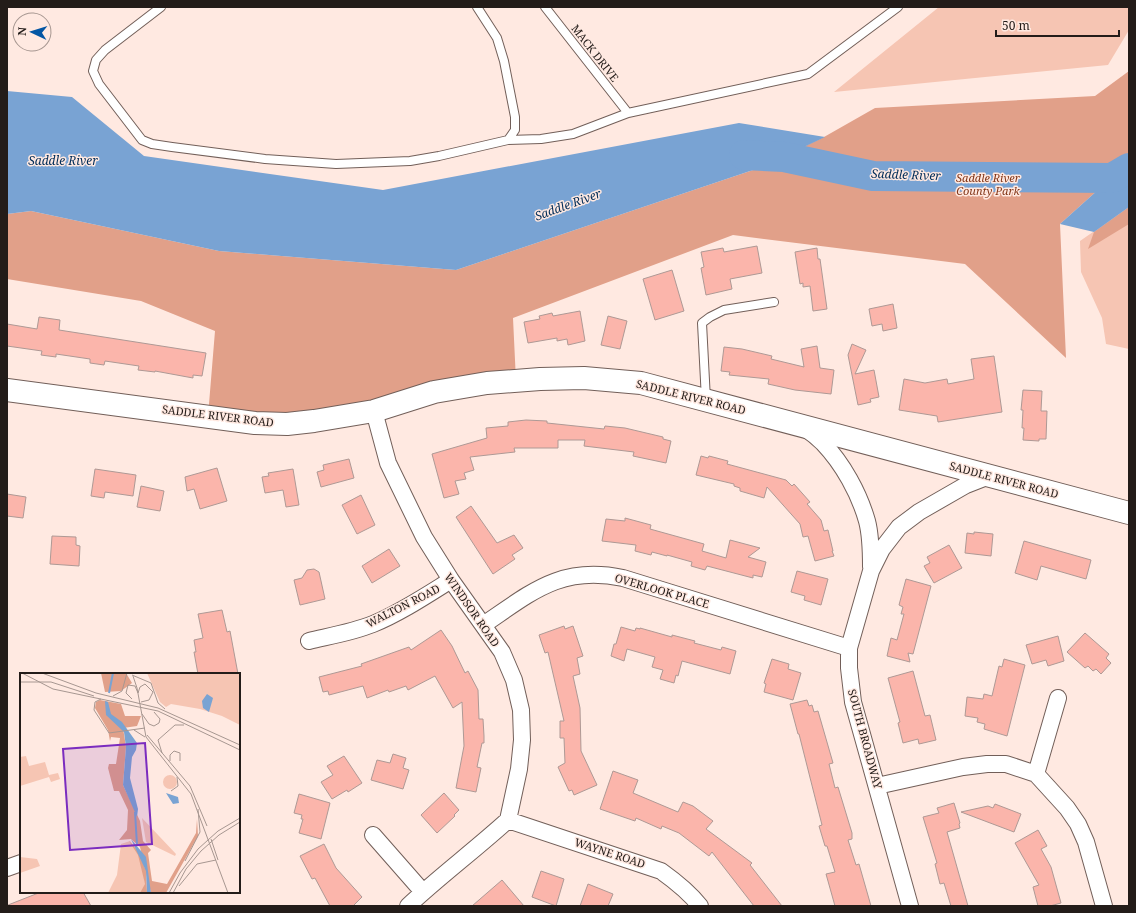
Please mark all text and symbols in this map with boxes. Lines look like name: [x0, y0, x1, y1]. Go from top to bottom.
north arrow: [12, 12, 52, 52]
scale bar: [996, 12, 1119, 38]
text: 50 m: [1002, 17, 1030, 34]
street label: MACK DRIVE: [568, 21, 623, 84]
text: N: [14, 26, 29, 36]
water label: Saddle River: [28, 152, 98, 169]
water label: Saddle River: [871, 165, 942, 184]
park label: Saddle River County Park: [956, 170, 1021, 198]
water label: Saddle River: [532, 185, 604, 224]
street label: SADDLE RIVER ROAD: [635, 376, 747, 417]
street label: SADDLE RIVER ROAD: [161, 401, 275, 430]
street label: SADDLE RIVER ROAD: [948, 458, 1060, 501]
street label: WINDSOR ROAD: [441, 570, 503, 650]
street label: OVERLOOK PLACE: [613, 570, 711, 611]
street label: WALTON ROAD: [363, 580, 442, 631]
inset map: [20, 673, 240, 893]
street label: SOUTH BROADWAY: [845, 687, 886, 790]
street label: WAYNE ROAD: [573, 834, 647, 871]

